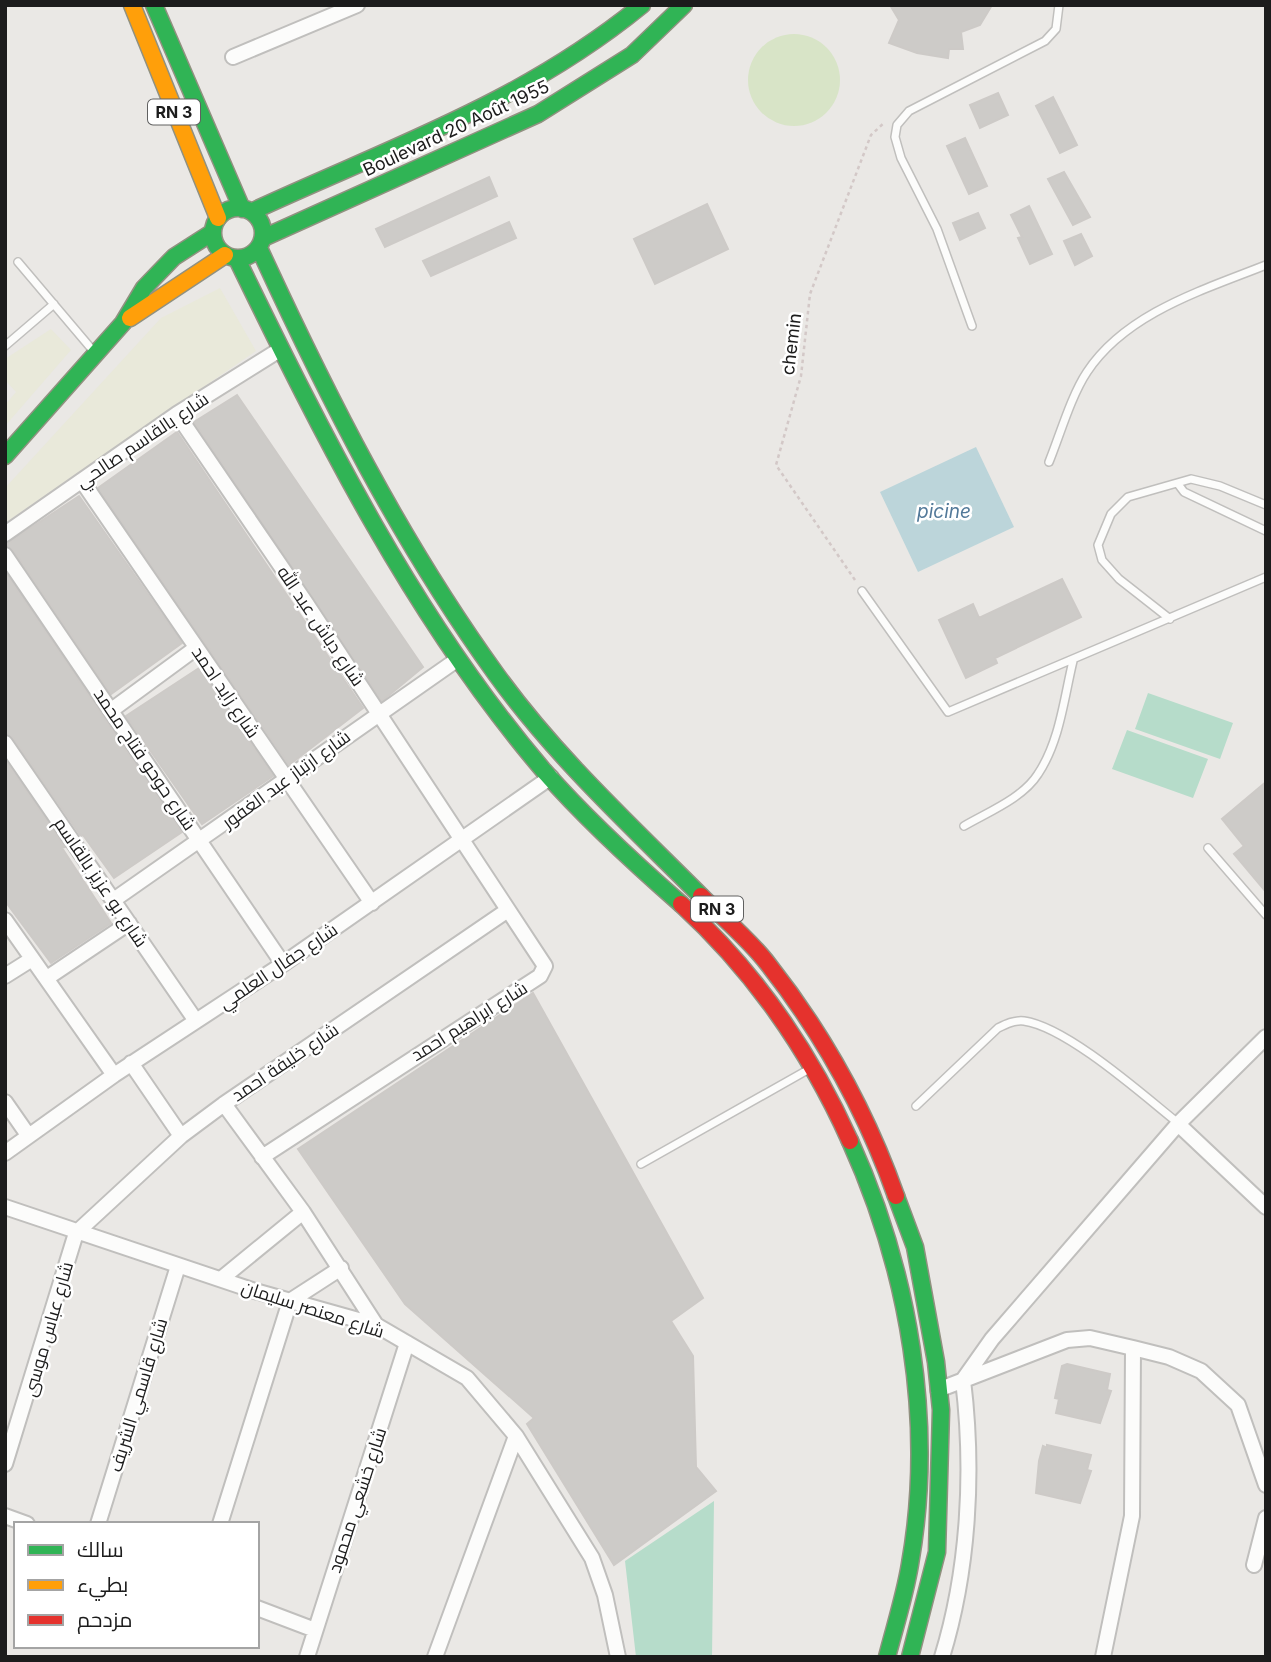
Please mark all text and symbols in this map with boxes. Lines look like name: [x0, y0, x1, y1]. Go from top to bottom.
street label: Boulevard 20 Août 1955: [360, 76, 552, 180]
road number: RN 3: [148, 100, 200, 124]
street label: chemin: [777, 312, 805, 376]
street label: شارع بالقاسم صالحي: [72, 388, 215, 495]
water label: picine: [916, 500, 971, 523]
street label: شارع دباش عبد الله: [271, 562, 370, 691]
street label: شارع زايد احمد: [186, 642, 264, 743]
street label: شارع حوحو فتاح محمد: [88, 684, 200, 835]
street label: شارع ارتباز عبد الغفور: [217, 725, 355, 835]
street label: شارع بو عزيز بالقاسم: [48, 813, 152, 952]
road number: RN 3: [691, 897, 743, 922]
street label: شارع جفال العلمي: [215, 919, 344, 1017]
street label: شارع ابراهيم احمد: [407, 977, 532, 1067]
street label: شارع خليفة احمد: [228, 1019, 344, 1107]
street label: شارع عباس موسى: [19, 1259, 79, 1399]
street label: شارع معنصر سليمان: [238, 1276, 387, 1344]
street label: شارع قاسمي الشريف: [105, 1316, 175, 1476]
street label: شارع خشعي محمود: [324, 1425, 394, 1577]
legend: [14, 1522, 259, 1648]
text: سالك: [77, 1537, 124, 1562]
text: بطيء: [77, 1572, 128, 1601]
text: مزدحم: [77, 1607, 132, 1634]

